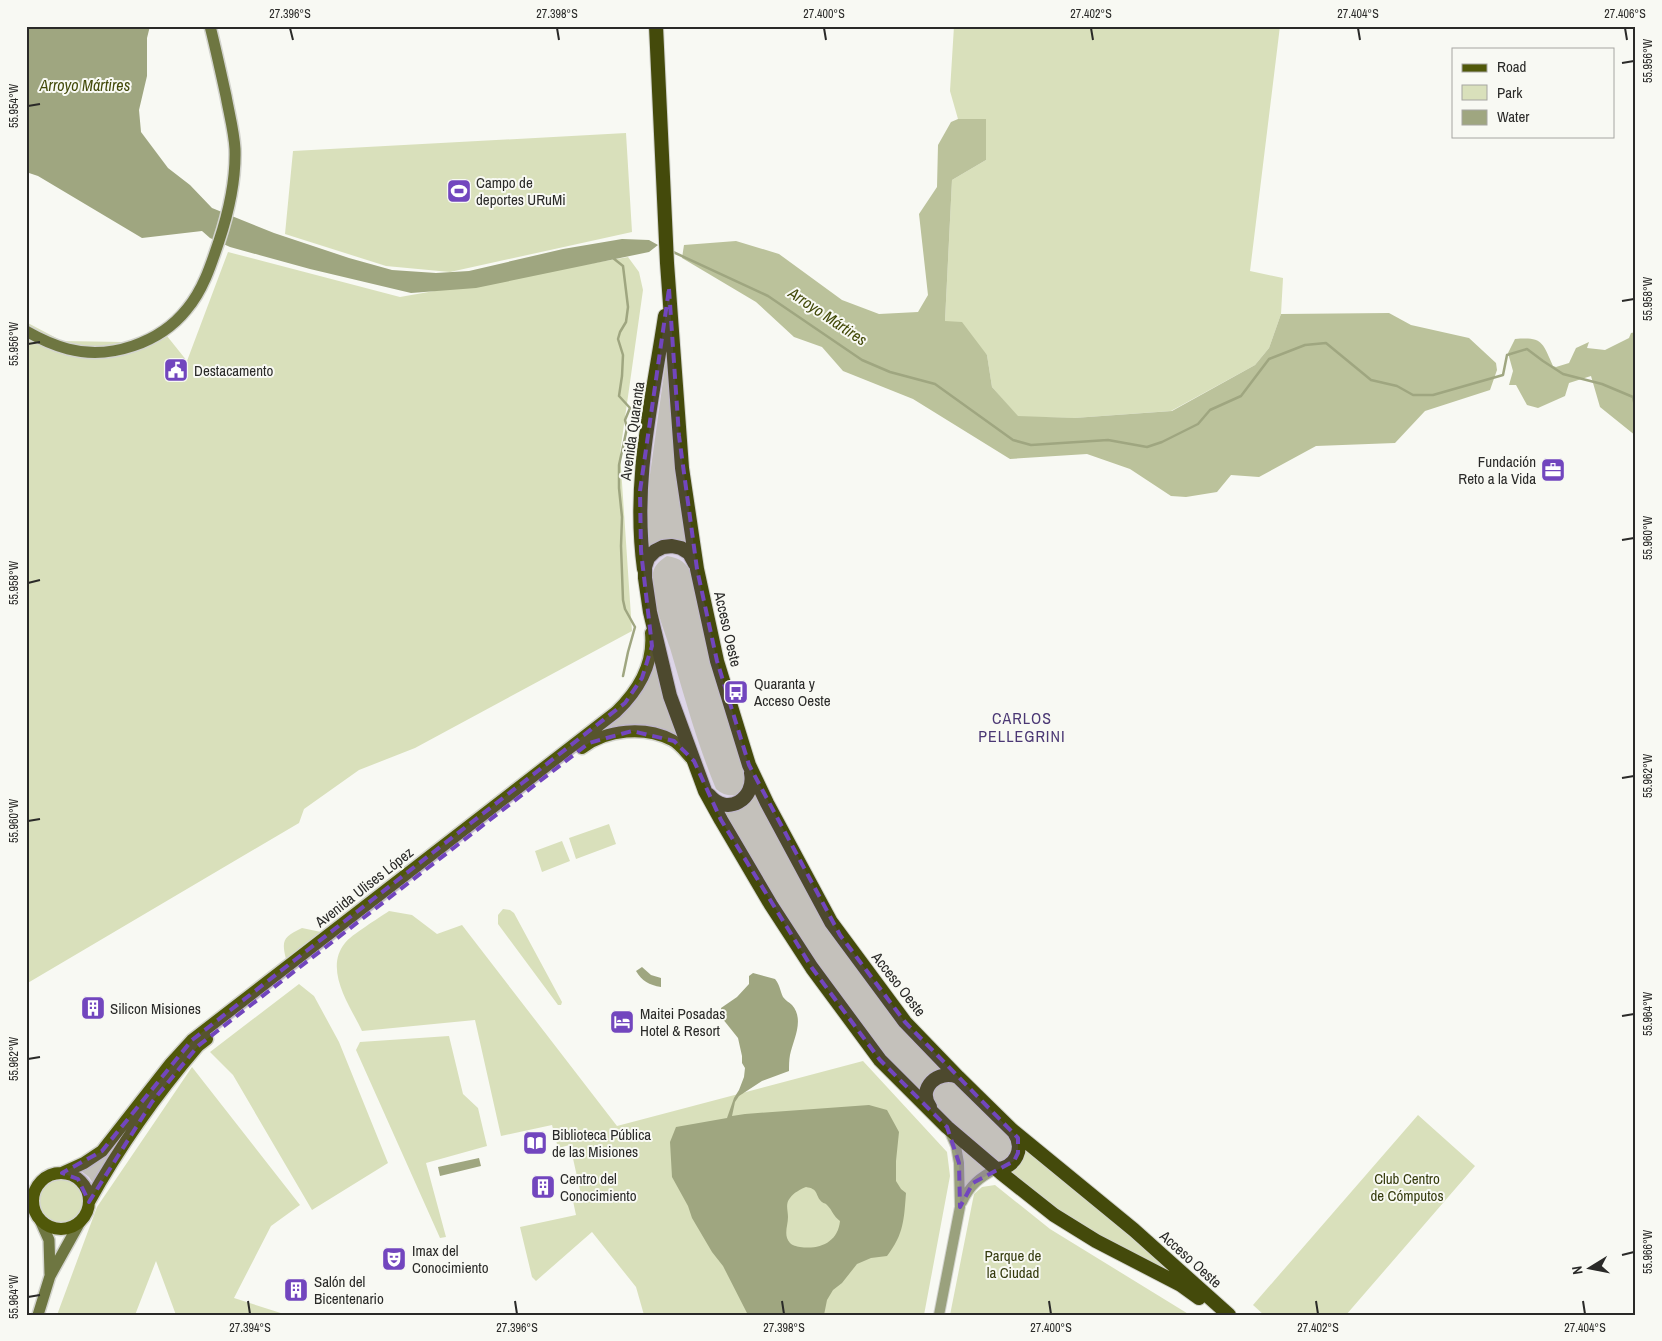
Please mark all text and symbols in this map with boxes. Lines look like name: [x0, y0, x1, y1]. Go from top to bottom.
text: 27.396°S: [269, 6, 311, 22]
text: 27.398°S: [536, 6, 578, 22]
text: 27.400°S: [803, 6, 845, 22]
text: 27.402°S: [1070, 6, 1112, 22]
text: 27.404°S: [1337, 6, 1379, 22]
text: 27.406°S: [1604, 6, 1646, 22]
text: 55.956°W: [1640, 38, 1656, 83]
legend: [1452, 48, 1614, 138]
text: Road: [1497, 56, 1526, 77]
water label: Arroyo Mártires: [39, 74, 131, 96]
text: Park: [1497, 82, 1523, 103]
text: 55.954°W: [6, 83, 22, 128]
text: Water: [1497, 106, 1529, 127]
place label: Campo de deportes URuMi: [476, 172, 566, 210]
sports icon: Campo de deportes URuMi: [446, 178, 472, 204]
text: 55.958°W: [1640, 276, 1656, 321]
water label: Arroyo Mártires: [784, 281, 872, 351]
text: 55.956°W: [6, 321, 22, 366]
public building icon: Destacamento: [163, 357, 189, 383]
place label: Destacamento: [194, 360, 273, 381]
street label: Avenida Quaranta: [615, 380, 649, 483]
place label: Fundación Reto a la Vida: [1458, 451, 1536, 489]
office icon: Fundación Reto a la Vida: [1540, 457, 1566, 483]
text: 55.960°W: [1640, 515, 1656, 560]
text: 55.958°W: [6, 560, 22, 605]
street label: Acceso Oeste: [709, 588, 747, 669]
place label: Quaranta y Acceso Oeste: [753, 673, 831, 711]
bus stop icon: Quaranta y Acceso Oeste: [723, 679, 749, 705]
district label: CARLOS PELLEGRINI: [978, 707, 1066, 747]
text: 55.962°W: [1640, 753, 1656, 798]
text: 55.960°W: [6, 798, 22, 843]
street label: Avenida Ulises López: [310, 842, 418, 933]
street label: Acceso Oeste: [867, 947, 931, 1021]
text: 55.964°W: [1640, 991, 1656, 1036]
building icon: Silicon Misiones: [80, 995, 106, 1021]
place label: Silicon Misiones: [110, 998, 201, 1019]
place label: Maitei Posadas Hotel & Resort: [640, 1003, 725, 1041]
hotel icon: Maitei Posadas Hotel & Resort: [609, 1009, 635, 1035]
text: 55.962°W: [6, 1036, 22, 1081]
place label: Biblioteca Pública de las Misiones: [552, 1124, 651, 1162]
library icon: Biblioteca Pública de las Misiones: [522, 1130, 548, 1156]
place label: Centro del Conocimiento: [560, 1168, 637, 1206]
park label: Club Centro de Cómputos: [1370, 1168, 1444, 1206]
building icon: Centro del Conocimiento: [530, 1174, 556, 1200]
street label: Acceso Oeste: [1155, 1225, 1227, 1293]
text: 55.966°W: [1640, 1229, 1656, 1274]
place label: Imax del Conocimiento: [412, 1240, 489, 1278]
north arrow: [1564, 1244, 1614, 1294]
park label: Parque de la Ciudad: [985, 1245, 1042, 1283]
theatre icon: Imax del Conocimiento: [381, 1246, 407, 1272]
text: N: [1568, 1265, 1587, 1276]
place label: Salón del Bicentenario: [314, 1271, 384, 1309]
text: 55.964°W: [6, 1274, 22, 1319]
building icon: Salón del Bicentenario: [283, 1277, 309, 1303]
text: 27.394°S: [229, 1320, 271, 1336]
text: 27.396°S: [496, 1320, 538, 1336]
text: 27.398°S: [763, 1320, 805, 1336]
text: 27.400°S: [1030, 1320, 1072, 1336]
text: 27.402°S: [1297, 1320, 1339, 1336]
text: 27.404°S: [1564, 1320, 1606, 1336]

